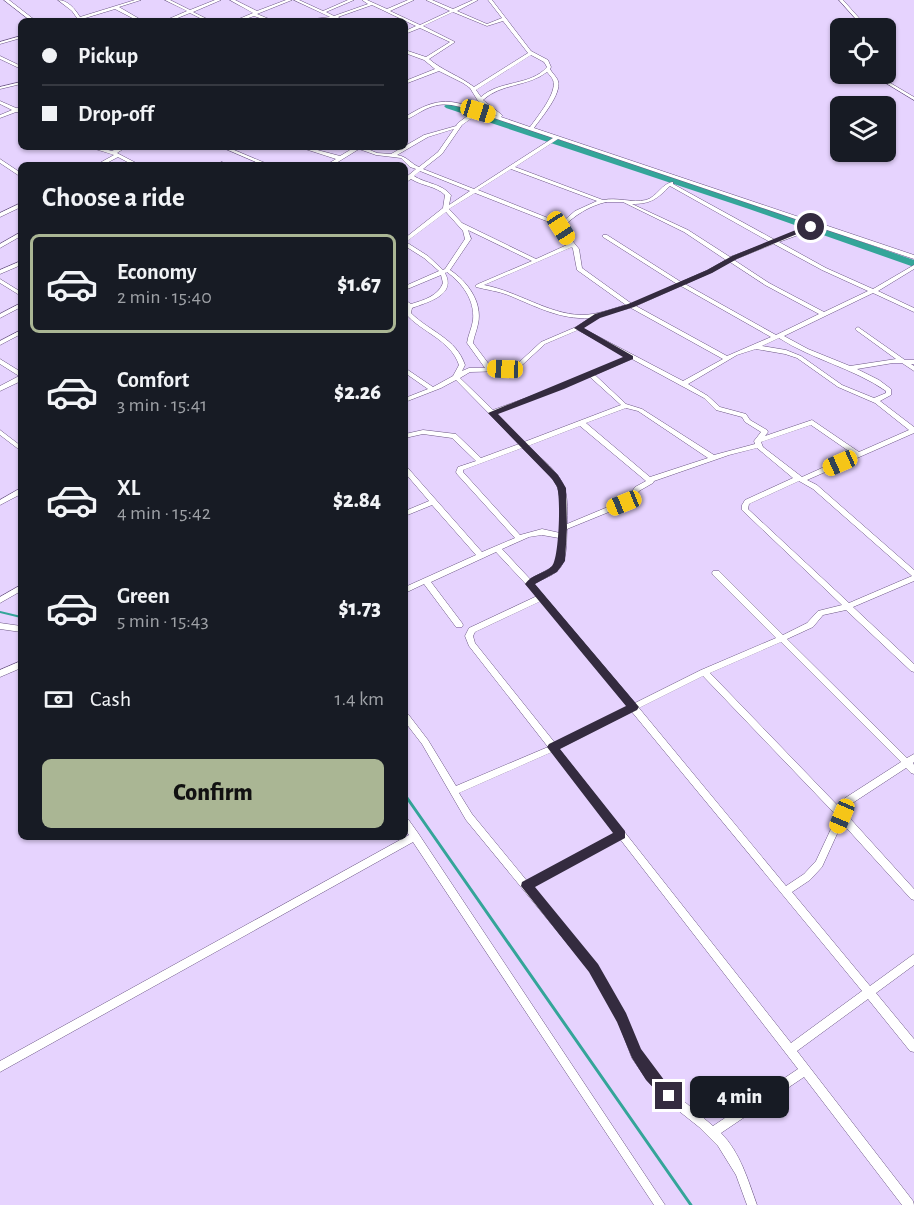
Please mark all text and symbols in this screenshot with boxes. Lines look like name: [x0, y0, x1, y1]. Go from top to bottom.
map controls: [830, 18, 896, 162]
button: locate: [830, 18, 896, 84]
text: Pickup: [78, 45, 138, 67]
button: layers: [830, 96, 896, 162]
car: [458, 97, 498, 125]
text: Drop-off: [78, 103, 154, 125]
text: Choose a ride: [42, 184, 185, 211]
car: [544, 208, 578, 248]
route start: [797, 213, 824, 240]
icon: car: [45, 257, 99, 311]
text: Economy: [117, 261, 197, 283]
text: $1.67: [337, 273, 381, 295]
text: 2 min · 15:40: [117, 287, 212, 307]
car: [487, 359, 523, 379]
icon: car: [45, 365, 99, 419]
text: Comfort: [117, 369, 189, 391]
text: $2.26: [334, 381, 381, 403]
text: 3 min · 15:41: [117, 395, 207, 415]
car: [820, 447, 860, 479]
icon: car: [45, 473, 99, 527]
text: XL: [117, 477, 140, 499]
car: [604, 488, 644, 518]
text: $2.84: [333, 489, 381, 511]
text: 4 min · 15:42: [117, 503, 211, 523]
icon: car: [45, 581, 99, 635]
text: Green: [117, 585, 170, 607]
text: $1.73: [338, 597, 381, 619]
text: 5 min · 15:43: [117, 611, 209, 631]
icon: cash: [42, 683, 75, 716]
text: Cash: [90, 688, 131, 710]
text: 1.4 km: [335, 689, 384, 709]
button: Confirm: [42, 759, 384, 828]
car: [827, 796, 857, 836]
callout: 4 min: [690, 1075, 789, 1117]
route end: [655, 1082, 682, 1109]
text: 4 min: [717, 1087, 762, 1107]

